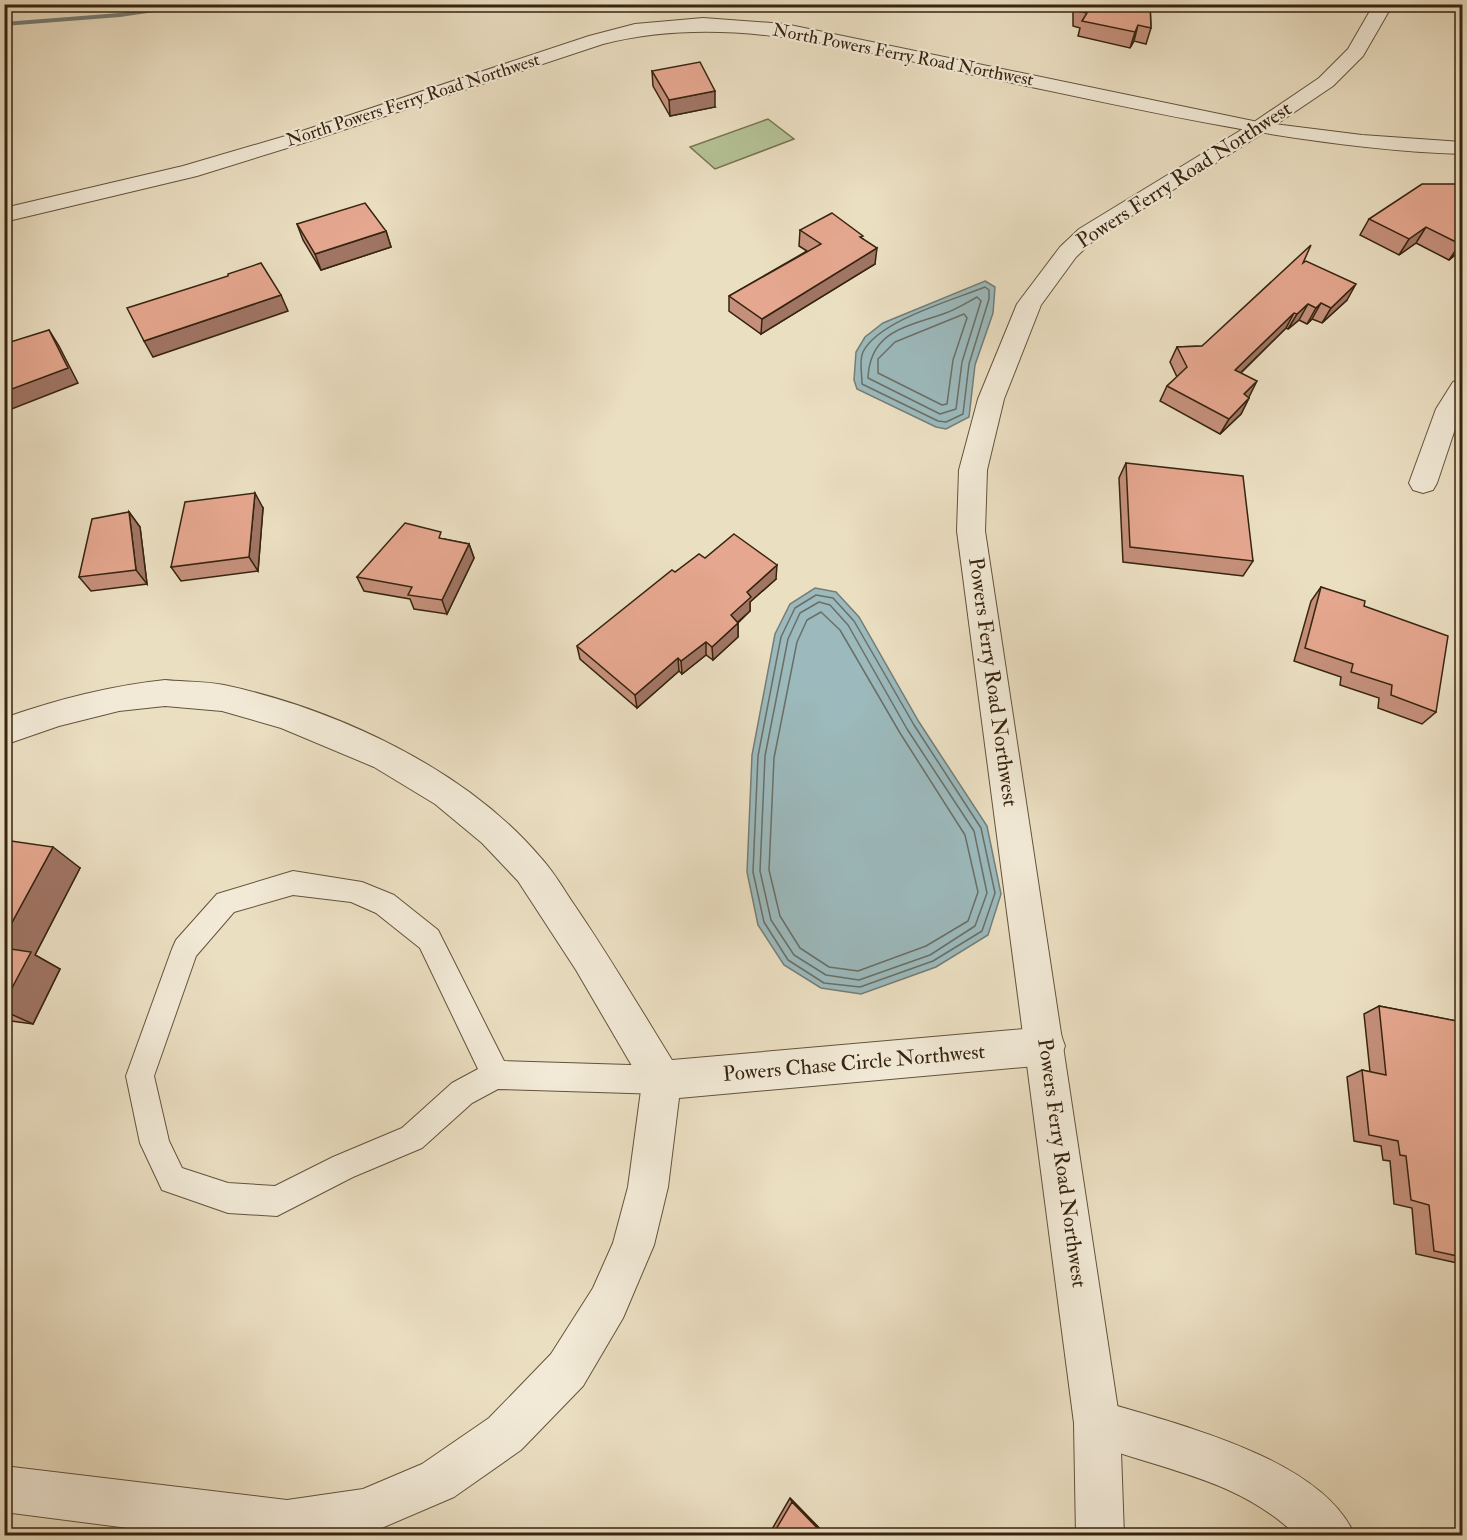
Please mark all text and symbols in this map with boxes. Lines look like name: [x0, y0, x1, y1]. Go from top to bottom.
street label: North Powers Ferry Road Northwest: [771, 18, 1036, 92]
street label: North Powers Ferry Road Northwest: [283, 48, 543, 152]
street label: Powers Ferry Road Northwest: [1071, 95, 1297, 255]
street label: Powers Ferry Road Northwest: [962, 556, 1024, 808]
street label: Powers Ferry Road Northwest: [1031, 1037, 1093, 1289]
street label: Powers Chase Circle Northwest: [722, 1038, 986, 1088]

